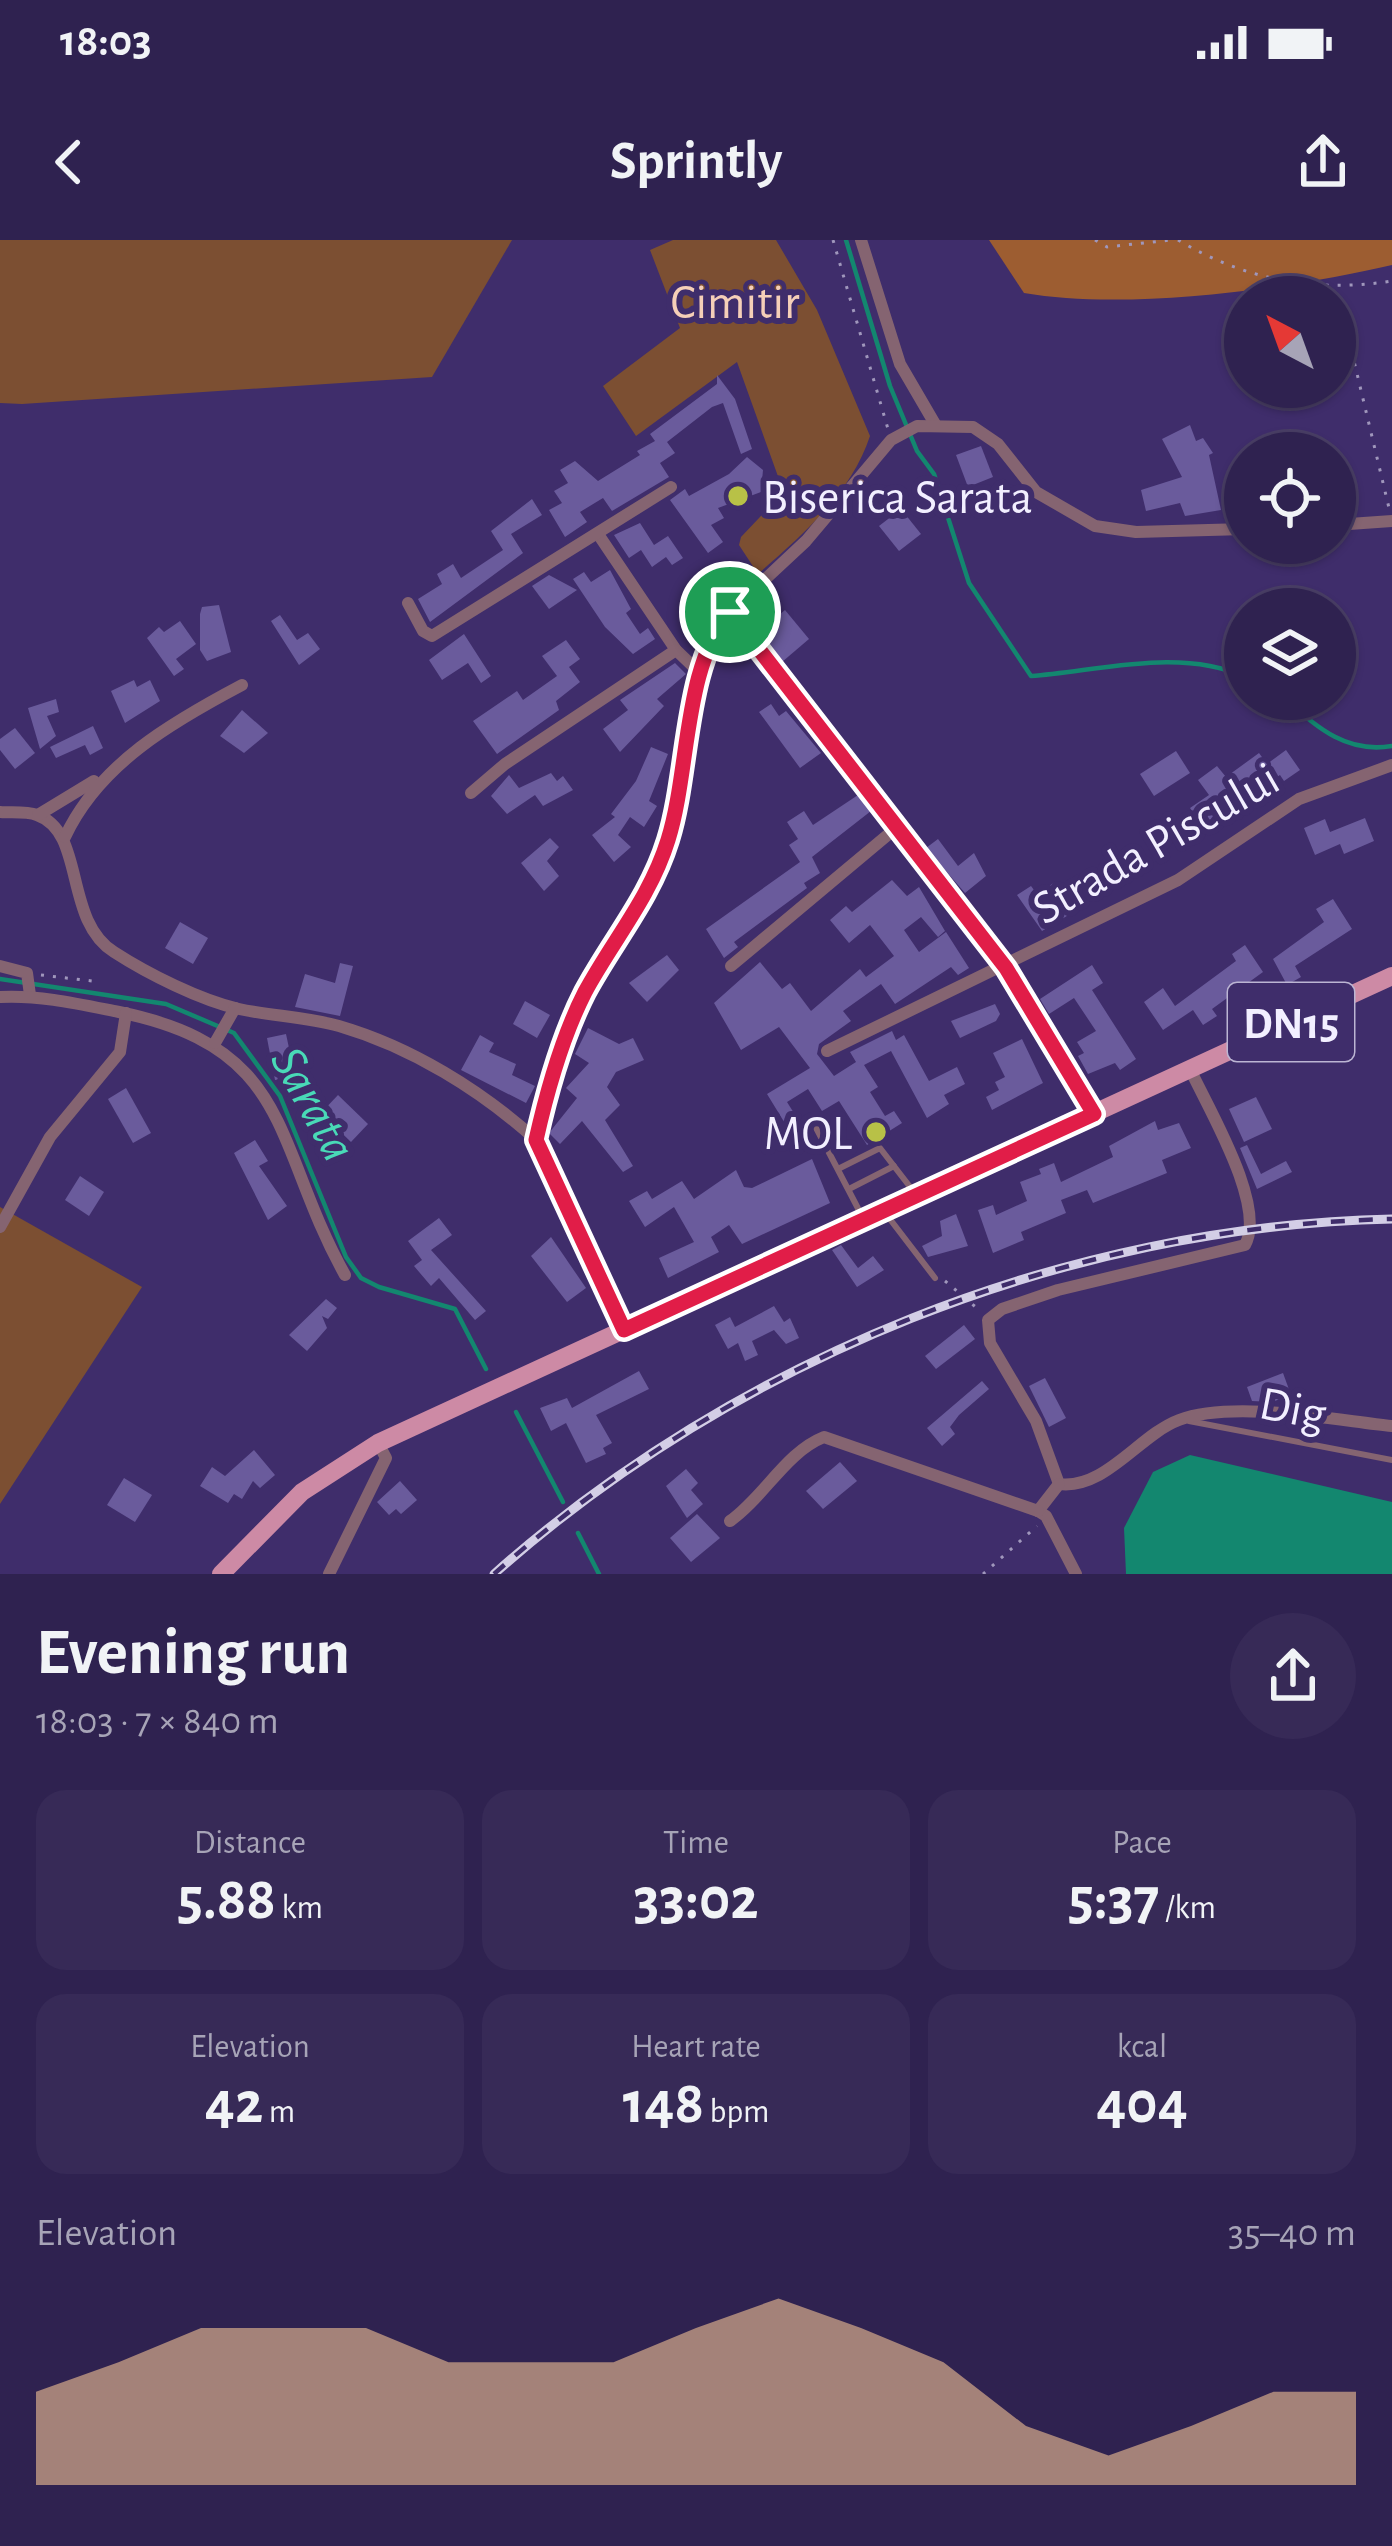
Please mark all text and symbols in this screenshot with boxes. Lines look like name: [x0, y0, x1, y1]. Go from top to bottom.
text: 18:03: [60, 19, 152, 64]
icon: back: [36, 129, 102, 195]
icon: share: [1290, 129, 1356, 195]
text: Sprintly: [610, 135, 782, 189]
north arrow: [1224, 276, 1356, 408]
map controls: [1224, 276, 1356, 720]
park label: Cimitir: [670, 280, 800, 328]
button: locate: [1224, 432, 1356, 564]
place label: Biserica Sarata: [762, 475, 1033, 523]
marker: Biserica Sarata: [725, 483, 751, 509]
pin: [679, 561, 781, 663]
icon: arrive: [697, 579, 763, 645]
button: layers: [1224, 588, 1356, 720]
street label: Strada Piscului: [1025, 755, 1288, 934]
road number: DN15: [1228, 983, 1354, 1061]
water label: Sarata: [261, 1039, 365, 1170]
place label: MOL: [764, 1111, 852, 1159]
marker: MOL: [863, 1119, 889, 1145]
street label: Dig: [1255, 1380, 1330, 1440]
button: share: [1230, 1613, 1356, 1739]
text: Evening run: [36, 1620, 350, 1686]
text: 18:03 · 7 × 840 m: [36, 1702, 279, 1741]
text: Distance: [194, 1827, 306, 1860]
text: Time: [663, 1827, 729, 1860]
text: Pace: [1112, 1827, 1172, 1860]
text: 5.88: [177, 1870, 276, 1930]
text: 33:02: [634, 1870, 758, 1930]
text: 5:37: [1068, 1870, 1160, 1930]
text: km: [276, 1892, 323, 1925]
text: /km: [1160, 1892, 1216, 1925]
text: Elevation: [190, 2031, 310, 2064]
text: Heart rate: [631, 2031, 761, 2064]
text: kcal: [1117, 2031, 1167, 2064]
text: 42: [205, 2074, 263, 2134]
text: 148: [623, 2074, 704, 2134]
text: 404: [1096, 2074, 1188, 2134]
text: m: [263, 2096, 295, 2129]
text: bpm: [704, 2096, 769, 2129]
text: Elevation: [36, 2214, 177, 2253]
text: 35–40 m: [1228, 2214, 1356, 2253]

